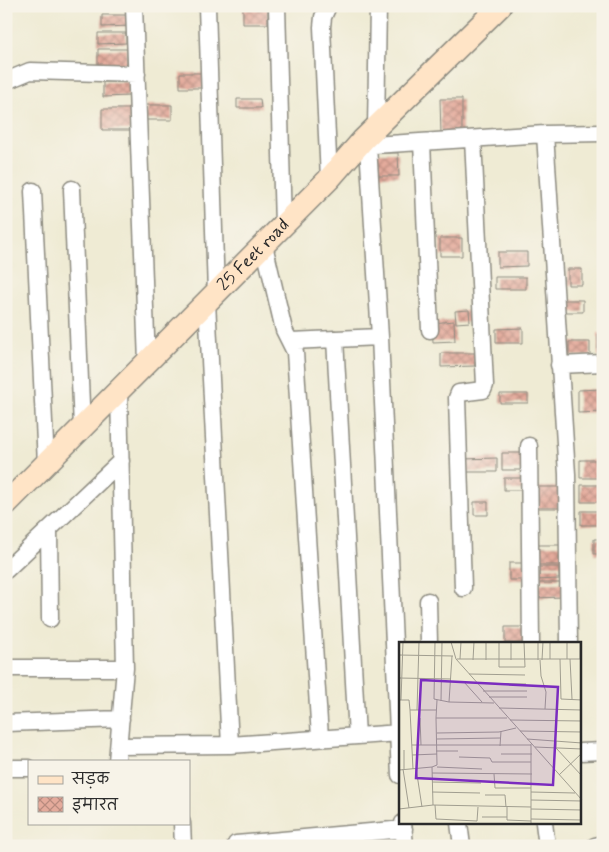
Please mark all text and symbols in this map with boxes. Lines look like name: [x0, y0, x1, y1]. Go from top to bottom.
street label: 25 Feet road: [212, 214, 295, 297]
inset map: [399, 642, 582, 824]
legend: [28, 760, 190, 824]
text: सड़क: [71, 770, 110, 790]
text: इमारत: [72, 796, 119, 816]

